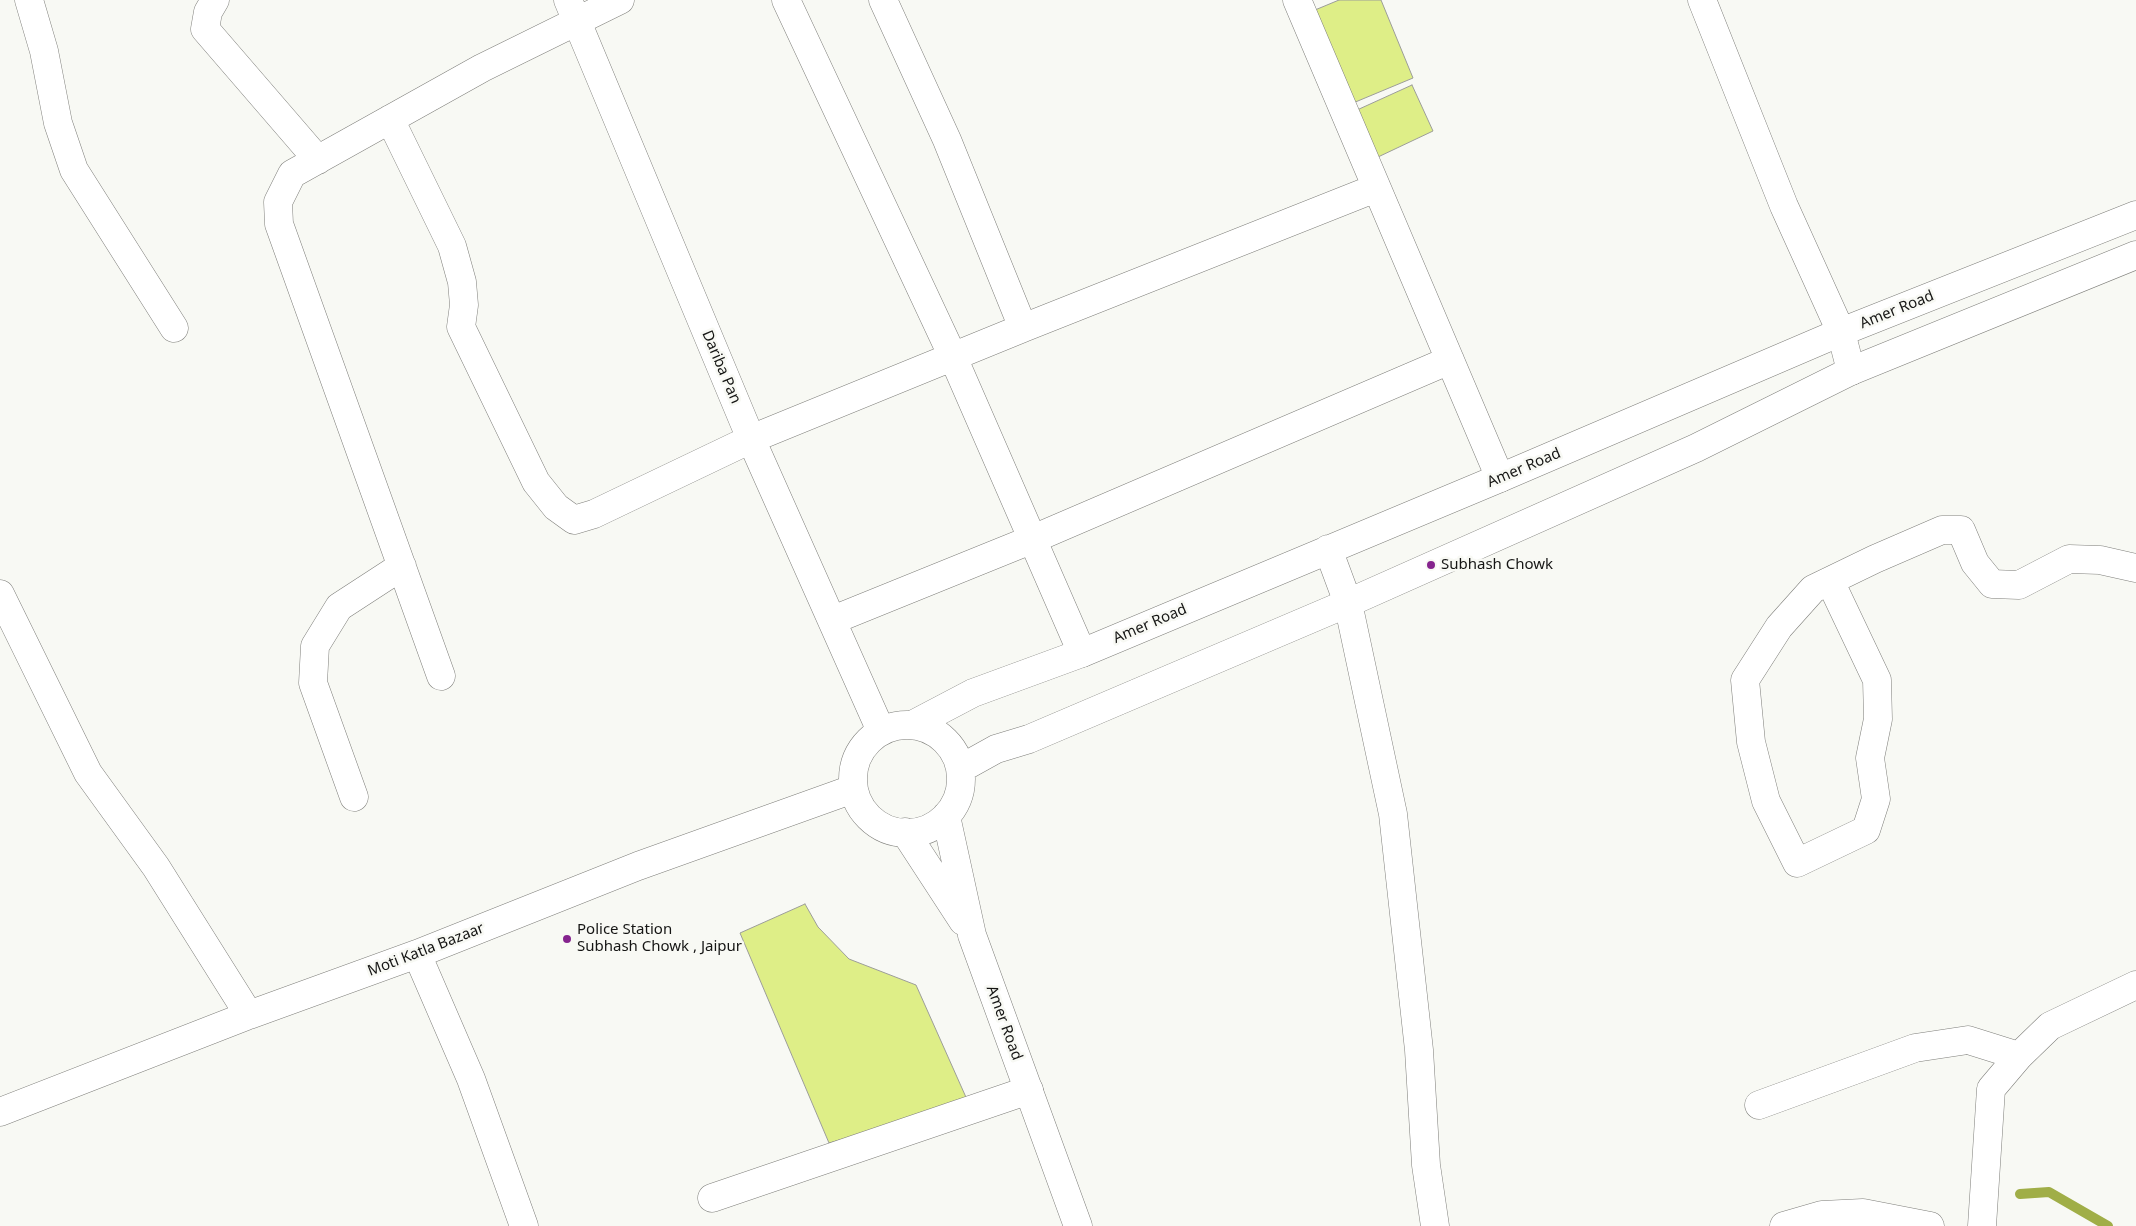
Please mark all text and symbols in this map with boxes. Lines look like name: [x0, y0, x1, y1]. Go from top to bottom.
street label: Amer Road: [1857, 287, 1937, 333]
street label: Dariba Pan: [698, 328, 744, 406]
street label: Amer Road: [1484, 444, 1564, 492]
place label: Subhash Chowk: [1441, 556, 1553, 574]
marker: Subhash Chowk: [1425, 559, 1437, 571]
street label: Amer Road: [1110, 600, 1190, 648]
street label: Moti Katla Bazaar: [365, 919, 487, 981]
place label: Police Station Subhash Chowk , Jaipur: [577, 921, 742, 956]
marker: Police Station Subhash Chowk , Jaipur: [561, 933, 573, 945]
street label: Amer Road: [982, 983, 1026, 1063]

